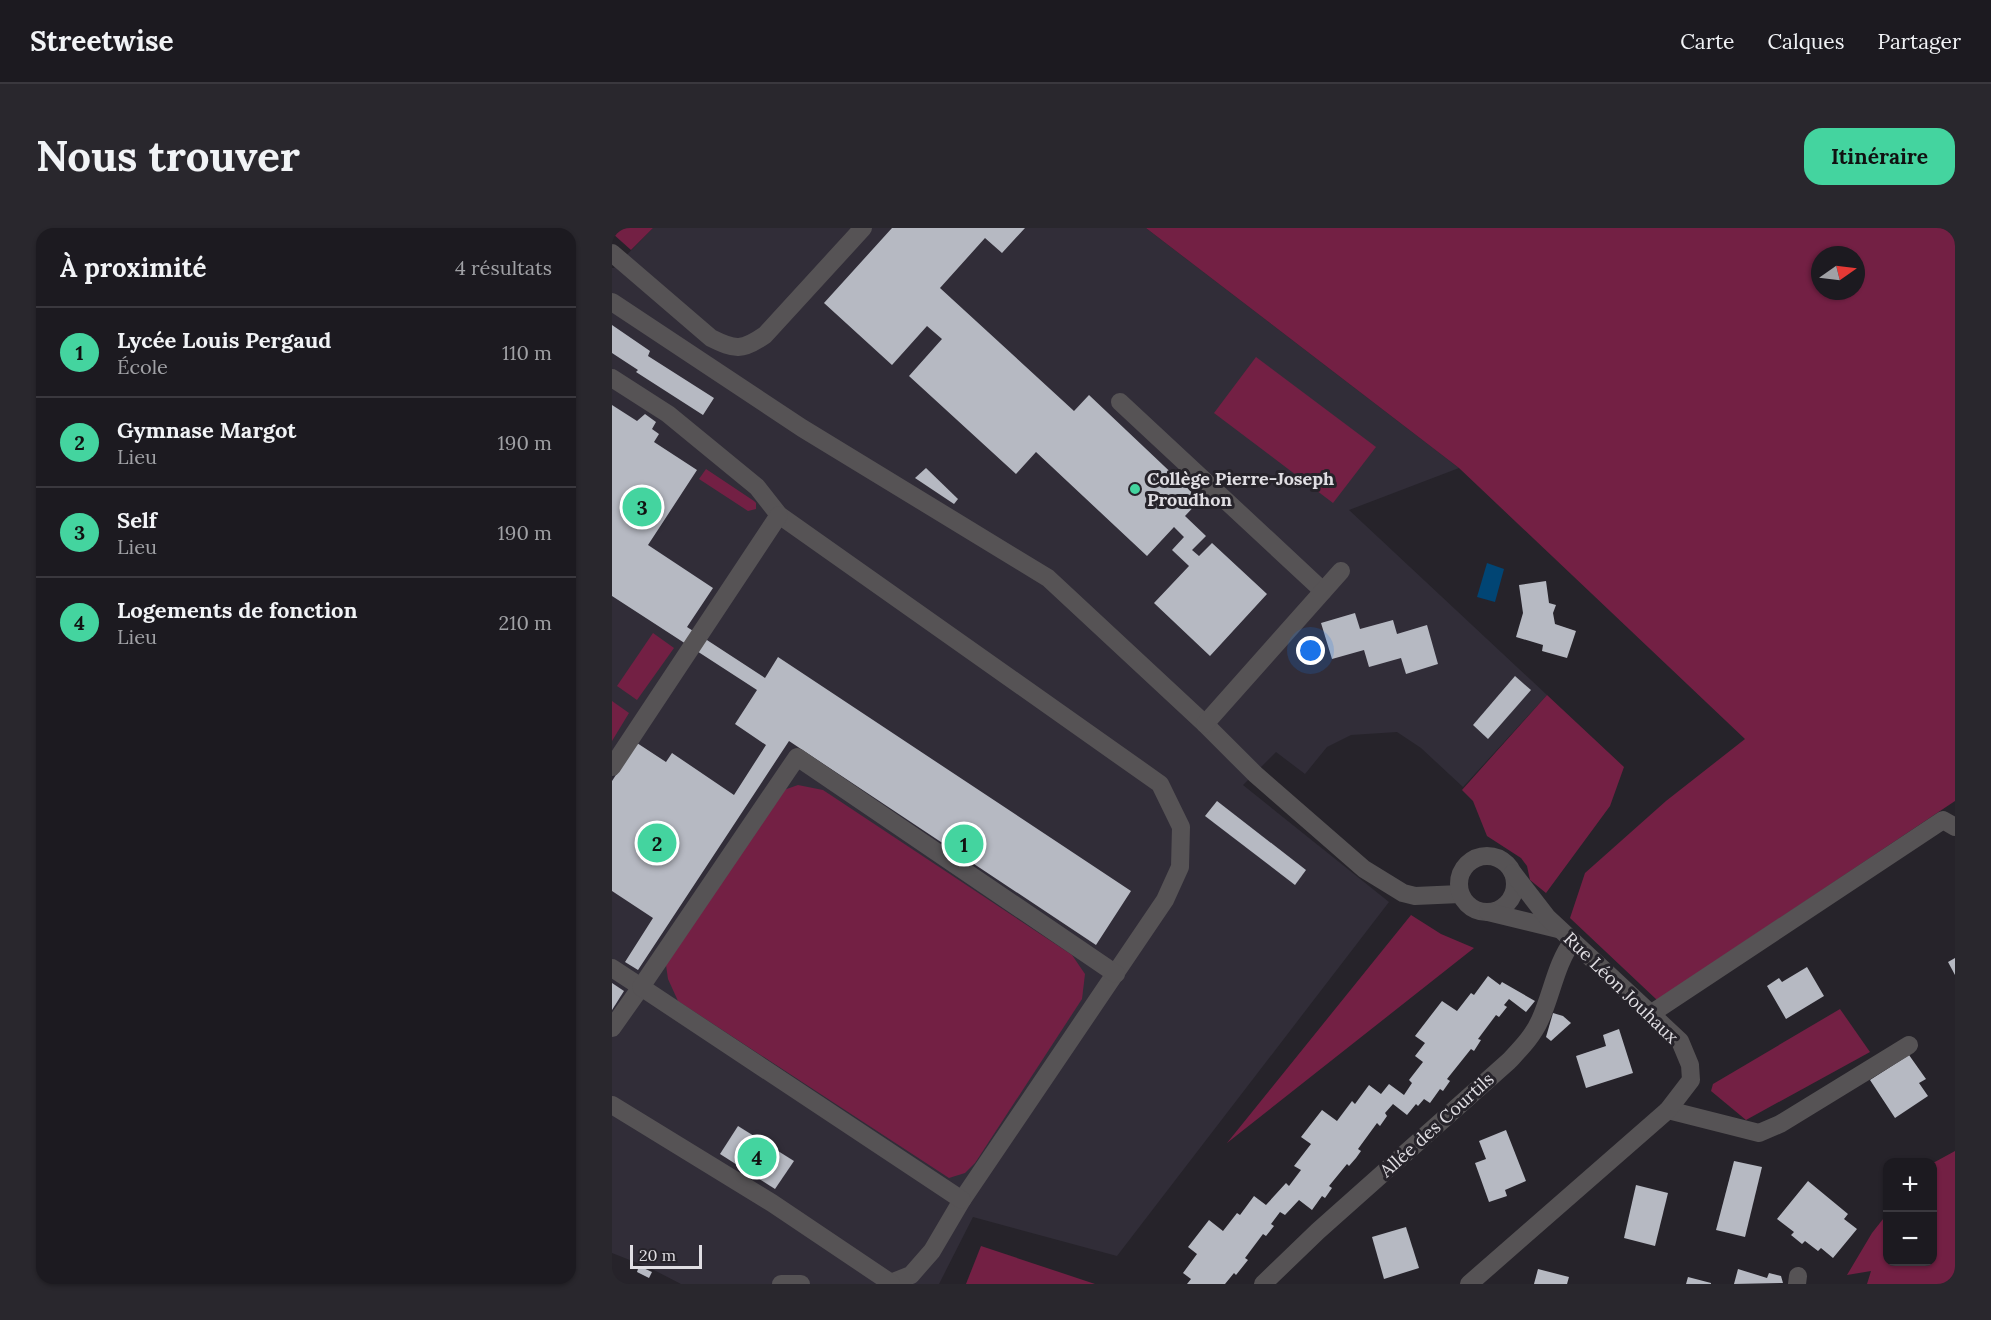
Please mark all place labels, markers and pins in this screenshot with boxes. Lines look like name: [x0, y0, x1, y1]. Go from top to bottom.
place label: Collège Pierre-Joseph Proudhon: [1147, 467, 1334, 511]
marker: Collège Pierre-Joseph Proudhon: [1128, 482, 1142, 496]
pin: 3: [622, 484, 662, 530]
pin: 2: [638, 820, 676, 866]
pin: 1: [944, 822, 984, 866]
pin: 4: [738, 1134, 776, 1180]

